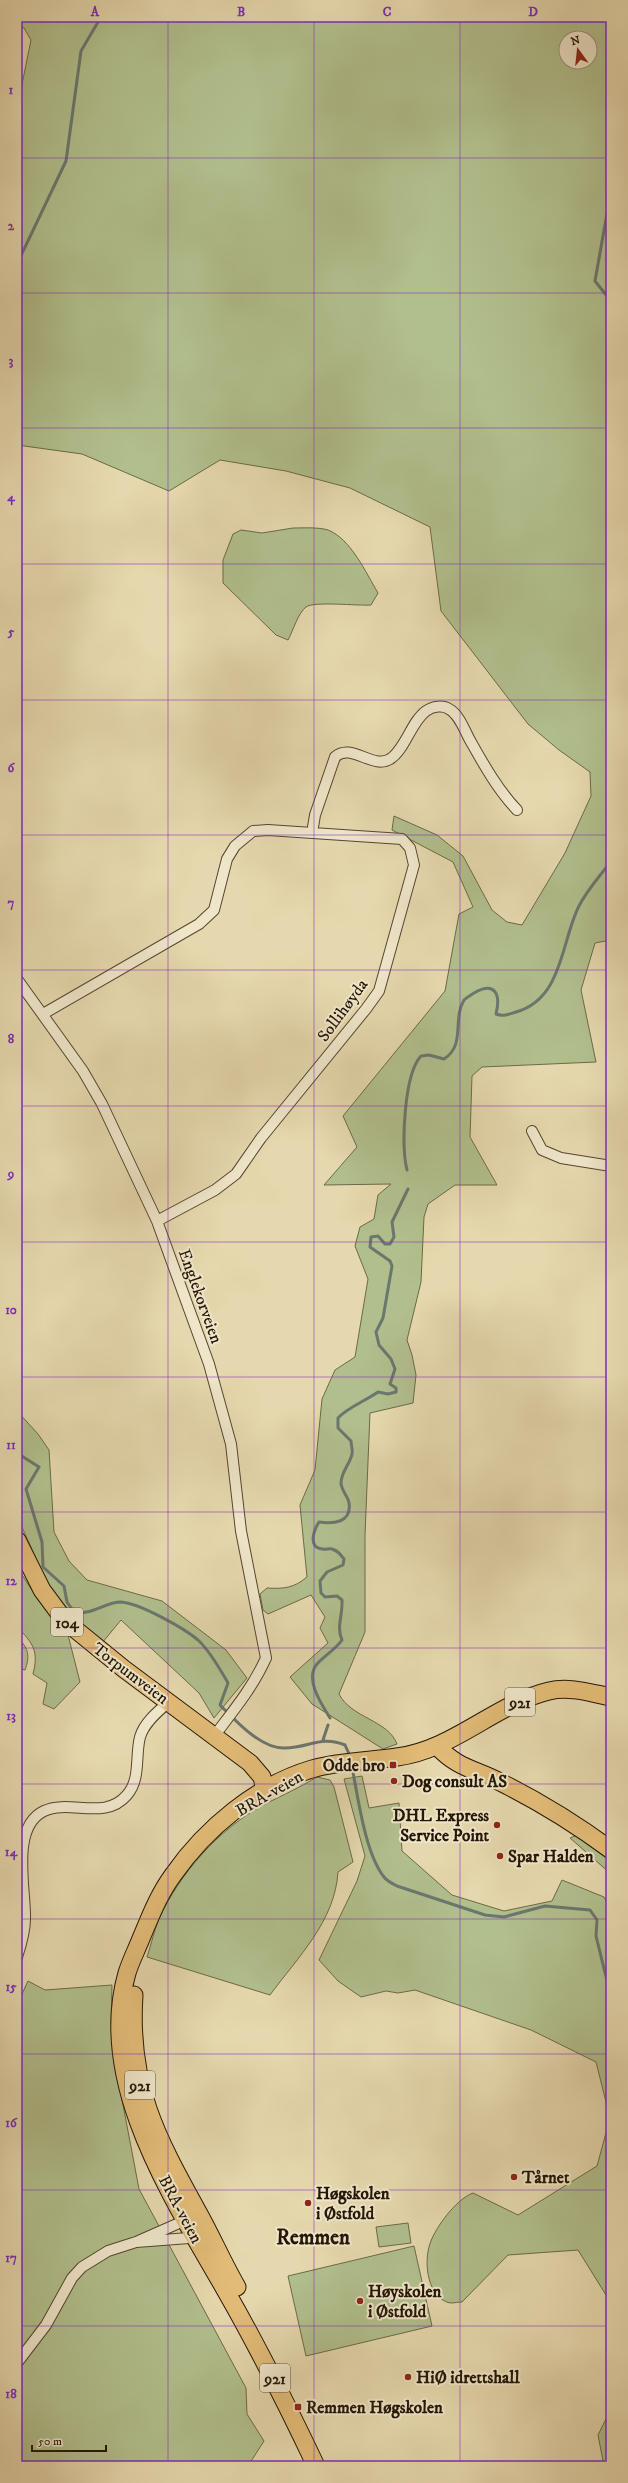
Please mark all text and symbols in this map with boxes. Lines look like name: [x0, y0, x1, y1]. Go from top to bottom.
text: A: [90, 4, 100, 20]
text: B: [237, 4, 245, 20]
text: C: [383, 4, 392, 20]
text: D: [528, 4, 538, 20]
north arrow: [558, 30, 598, 70]
text: N: [569, 33, 582, 49]
text: 1: [9, 82, 14, 98]
text: 2: [8, 218, 15, 234]
text: 3: [9, 353, 14, 369]
text: 4: [6, 489, 15, 506]
text: 5: [7, 624, 15, 640]
text: 6: [8, 760, 16, 776]
text: 7: [8, 895, 15, 911]
street label: Sollihøyda: [313, 974, 373, 1046]
text: 8: [8, 1031, 15, 1047]
text: 9: [7, 1166, 14, 1182]
street label: Englekorveien: [173, 1246, 227, 1347]
text: 10: [5, 1302, 17, 1318]
text: 11: [6, 1437, 16, 1453]
text: 12: [5, 1573, 17, 1589]
road number: 104: [51, 1608, 83, 1636]
street label: Torpumveien: [88, 1638, 173, 1710]
road number: 921: [505, 1688, 535, 1716]
text: 13: [6, 1708, 16, 1724]
place label: Odde bro: [323, 1755, 385, 1777]
marker: Odde bro: [388, 1760, 398, 1770]
street label: BRA-veien: [232, 1766, 307, 1822]
place label: Dog consult AS: [402, 1771, 507, 1793]
marker: Dog consult AS: [389, 1776, 399, 1786]
place label: DHL Express Service Point: [393, 1805, 490, 1847]
marker: DHL Express Service Point: [492, 1820, 502, 1830]
text: 14: [5, 1844, 18, 1861]
place label: Spar Halden: [508, 1846, 594, 1868]
marker: Spar Halden: [495, 1851, 505, 1861]
text: 15: [5, 1979, 17, 1995]
road number: 921: [125, 2071, 155, 2099]
text: 16: [5, 2115, 18, 2131]
place label: Tårnet: [521, 2167, 570, 2189]
street label: BRA-veien: [153, 2171, 207, 2248]
marker: Tårnet: [509, 2172, 519, 2182]
place label: Høgskolen i Østfold: [316, 2183, 390, 2225]
marker: Høgskolen i Østfold: [303, 2198, 313, 2208]
district label: Remmen: [276, 2225, 351, 2251]
text: 17: [5, 2250, 17, 2266]
place label: Høyskolen i Østfold: [368, 2281, 442, 2323]
marker: Høyskolen i Østfold: [355, 2296, 365, 2306]
road number: 921: [260, 2364, 290, 2392]
place label: HiØ idrettshall: [416, 2367, 520, 2389]
marker: HiØ idrettshall: [403, 2372, 413, 2382]
text: 18: [5, 2386, 17, 2402]
place label: Remmen Høgskolen: [306, 2397, 443, 2419]
marker: Remmen Høgskolen: [293, 2402, 303, 2412]
scale bar: [32, 2427, 106, 2453]
text: 50 m: [38, 2434, 62, 2449]

